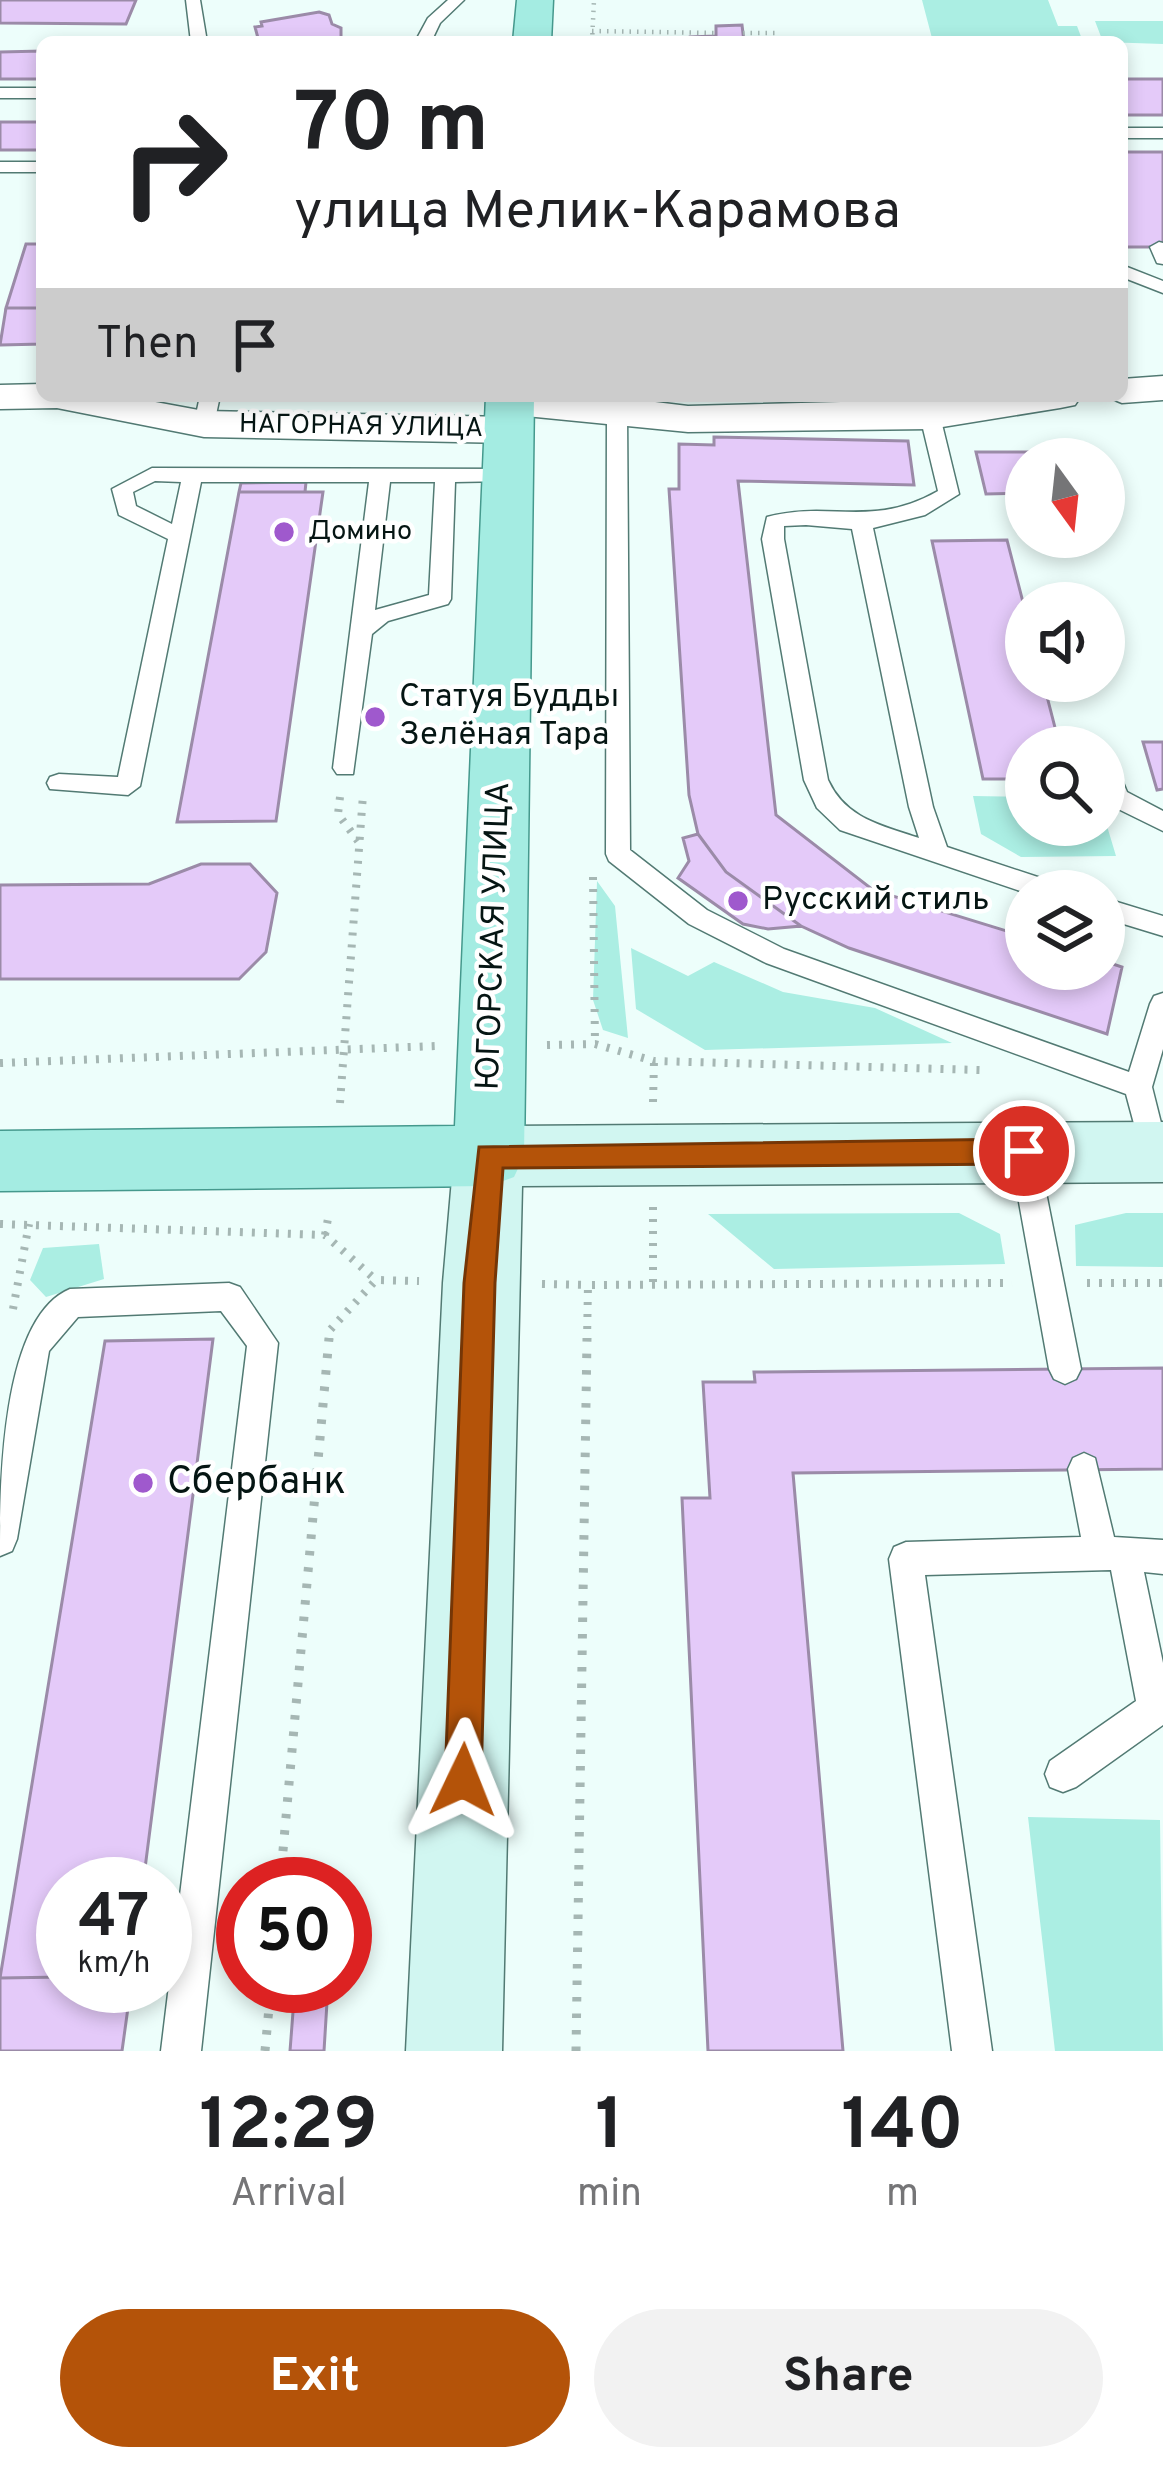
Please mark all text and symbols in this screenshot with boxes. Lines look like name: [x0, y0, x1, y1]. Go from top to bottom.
text: 70 m: [294, 75, 489, 181]
icon: right: [96, 84, 252, 240]
text: улица Мелик-Карамова: [294, 179, 901, 248]
icon: arrive: [222, 312, 288, 378]
text: Then: [96, 317, 198, 374]
street label: НАГОРНАЯ УЛИЦА: [239, 408, 483, 446]
north arrow: [1005, 438, 1125, 558]
map controls: [1005, 438, 1125, 990]
place label: Домино: [308, 515, 412, 549]
marker: Домино: [271, 519, 297, 545]
button: sound: [1005, 582, 1125, 702]
place label: Статуя Будды Зелёная Тара: [399, 677, 619, 757]
marker: Статуя Будды Зелёная Тара: [362, 704, 388, 730]
button: search: [1005, 726, 1125, 846]
street label: ЮГОРСКАЯ УЛИЦА: [469, 781, 521, 1091]
button: layers: [1005, 870, 1125, 990]
place label: Русский стиль: [762, 880, 989, 922]
marker: Русский стиль: [725, 888, 751, 914]
pin: [973, 1100, 1075, 1202]
icon: arrive: [991, 1118, 1057, 1184]
place label: Сбербанк: [167, 1459, 346, 1508]
marker: Сбербанк: [130, 1470, 156, 1496]
position arrow: [400, 1717, 526, 1843]
speed limit sign: 50: [216, 1857, 372, 2013]
text: 47: [79, 1882, 149, 1958]
text: km/h: [78, 1946, 150, 1983]
text: 12:29: [199, 2083, 378, 2175]
text: 1: [595, 2083, 624, 2175]
text: 140: [841, 2083, 964, 2175]
text: Arrival: [230, 2171, 347, 2220]
text: min: [577, 2171, 642, 2220]
text: m: [886, 2171, 919, 2220]
button: Exit: [60, 2309, 570, 2447]
button: Share: [594, 2309, 1103, 2447]

